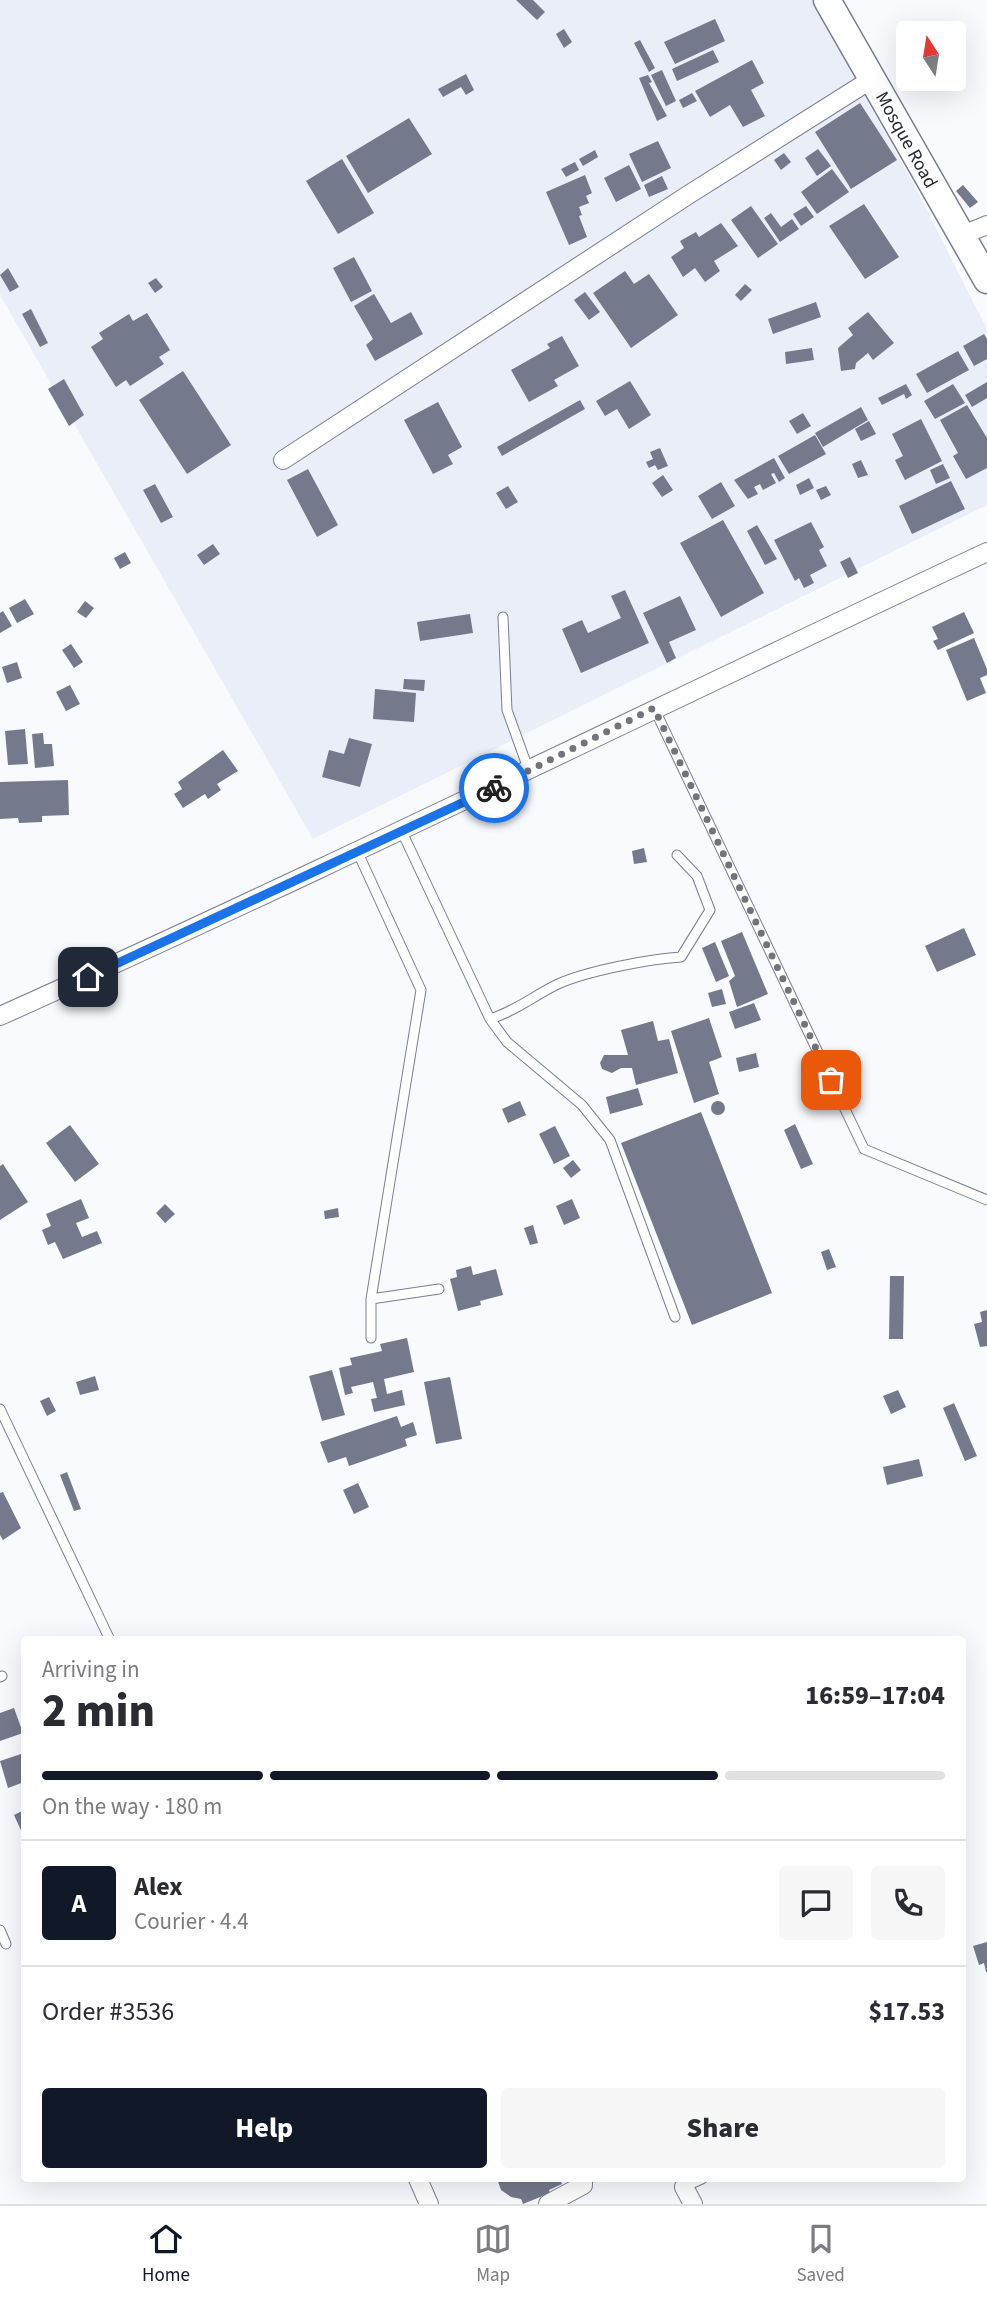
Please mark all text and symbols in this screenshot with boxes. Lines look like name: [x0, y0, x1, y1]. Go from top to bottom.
north arrow: [896, 21, 966, 91]
map controls: [896, 21, 966, 91]
street label: Mosque Road: [868, 87, 944, 193]
courier: [459, 753, 529, 823]
icon: bike: [475, 769, 513, 807]
pin: [58, 947, 118, 1007]
icon: home: [69, 958, 107, 996]
pin: [801, 1050, 861, 1110]
icon: bag: [812, 1061, 850, 1099]
text: Arriving in: [42, 1653, 140, 1686]
text: 16:59–17:04: [805, 1677, 945, 1714]
text: 2 min: [42, 1679, 155, 1744]
text: On the way · 180 m: [42, 1790, 222, 1823]
button: chat: [779, 1866, 853, 1940]
button: phone: [871, 1866, 945, 1940]
text: Alex: [134, 1868, 183, 1905]
text: A: [72, 1885, 86, 1922]
text: Courier · 4.4: [134, 1905, 249, 1938]
text: Order #3536: [42, 1993, 174, 2030]
text: $17.53: [869, 1993, 945, 2030]
button: Help: [42, 2088, 487, 2168]
button: Share: [501, 2088, 945, 2168]
tab: Home: [142, 2220, 190, 2289]
tab: Map: [474, 2220, 512, 2289]
tab: Saved: [796, 2220, 845, 2289]

